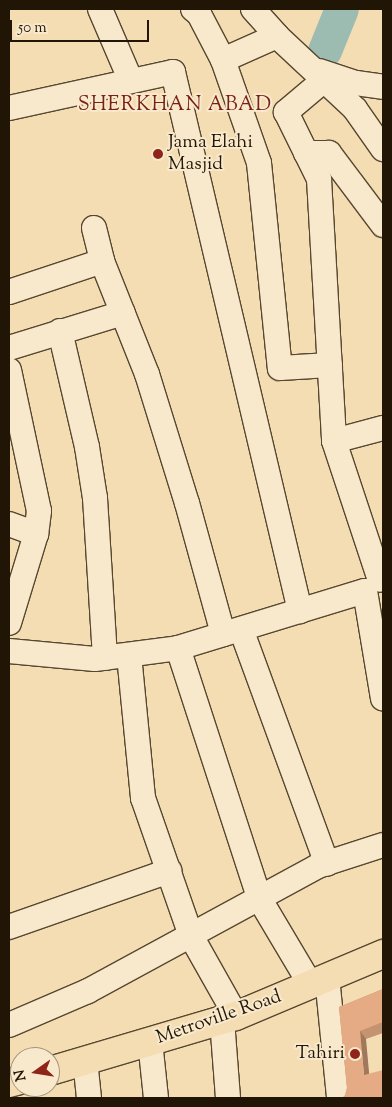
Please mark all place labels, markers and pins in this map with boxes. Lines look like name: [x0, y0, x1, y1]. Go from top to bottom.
place label: Jama Elahi Masjid: [168, 132, 253, 176]
marker: Jama Elahi Masjid: [152, 148, 164, 160]
place label: Tahiri: [296, 1043, 345, 1065]
marker: Tahiri: [349, 1048, 361, 1060]

